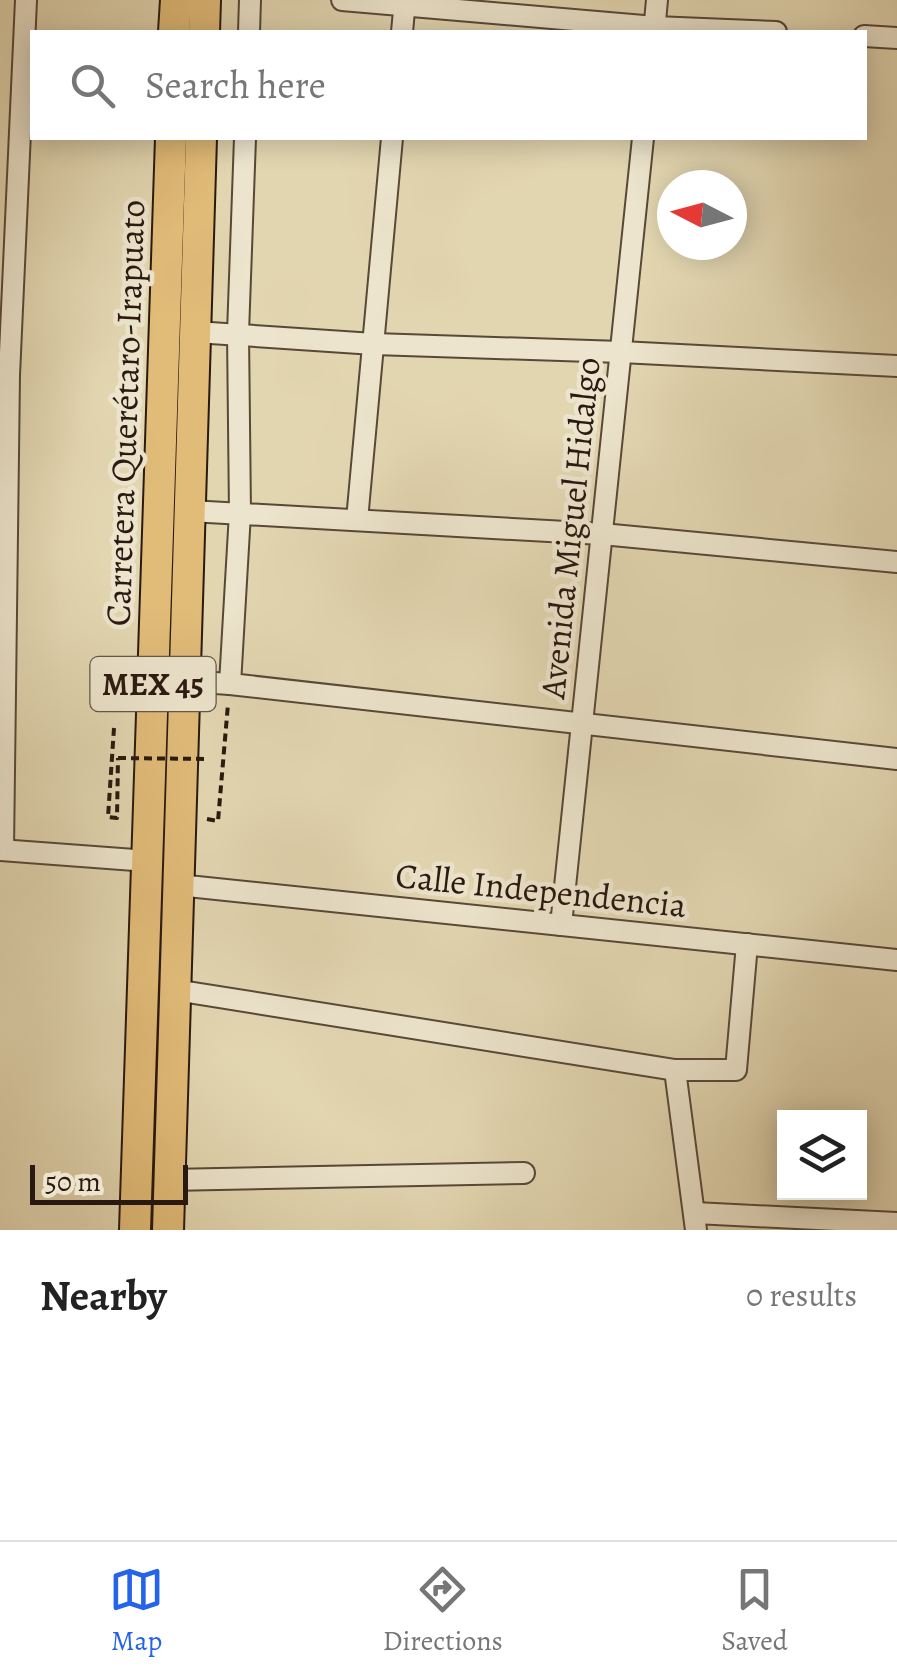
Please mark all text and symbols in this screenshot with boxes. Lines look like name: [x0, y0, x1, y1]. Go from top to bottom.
search box: [30, 30, 867, 140]
icon: search: [65, 58, 120, 113]
text: Search here: [145, 59, 326, 111]
north arrow: [657, 170, 747, 260]
street label: Carretera Querétaro-Irapuato: [94, 199, 156, 627]
street label: Avenida Miguel Hidalgo: [528, 355, 612, 702]
road number: MEX 45: [90, 657, 216, 711]
street label: Calle Independencia: [393, 851, 689, 929]
map controls: [777, 1110, 867, 1200]
button: layers: [777, 1110, 867, 1200]
scale bar: [30, 1160, 188, 1204]
text: 50 m: [45, 1163, 101, 1201]
text: Nearby: [40, 1267, 167, 1324]
text: 0 results: [746, 1273, 857, 1317]
tab: Map: [109, 1562, 164, 1660]
tab: Directions: [383, 1562, 503, 1660]
tab: Saved: [721, 1562, 788, 1660]

